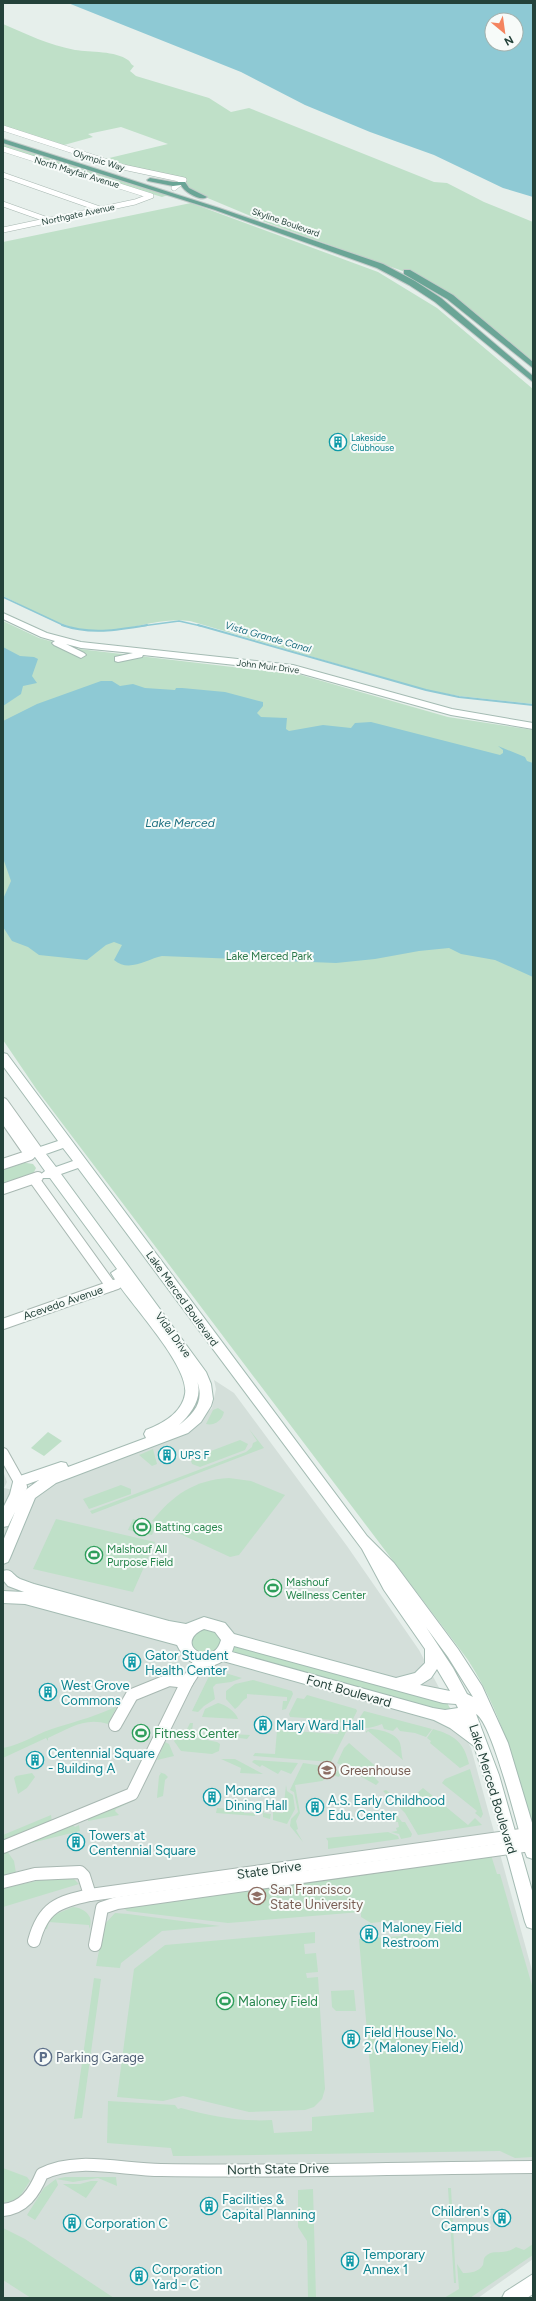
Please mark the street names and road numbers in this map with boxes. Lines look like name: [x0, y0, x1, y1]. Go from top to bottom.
street label: Olympic Way: [72, 147, 126, 173]
street label: North Mayfair Avenue: [33, 154, 121, 190]
street label: Northgate Avenue: [40, 201, 116, 227]
street label: Skyline Boulevard: [251, 205, 321, 239]
street label: John Muir Drive: [236, 657, 300, 675]
street label: Lake Merced Boulevard: [143, 1249, 221, 1349]
street label: Acevedo Avenue: [21, 1283, 105, 1323]
street label: Vidal Drive: [152, 1310, 194, 1360]
street label: Font Boulevard: [305, 1672, 393, 1710]
street label: Lake Merced Boulevard: [466, 1722, 520, 1856]
street label: State Drive: [236, 1858, 302, 1882]
street label: North State Drive: [227, 2161, 329, 2177]

